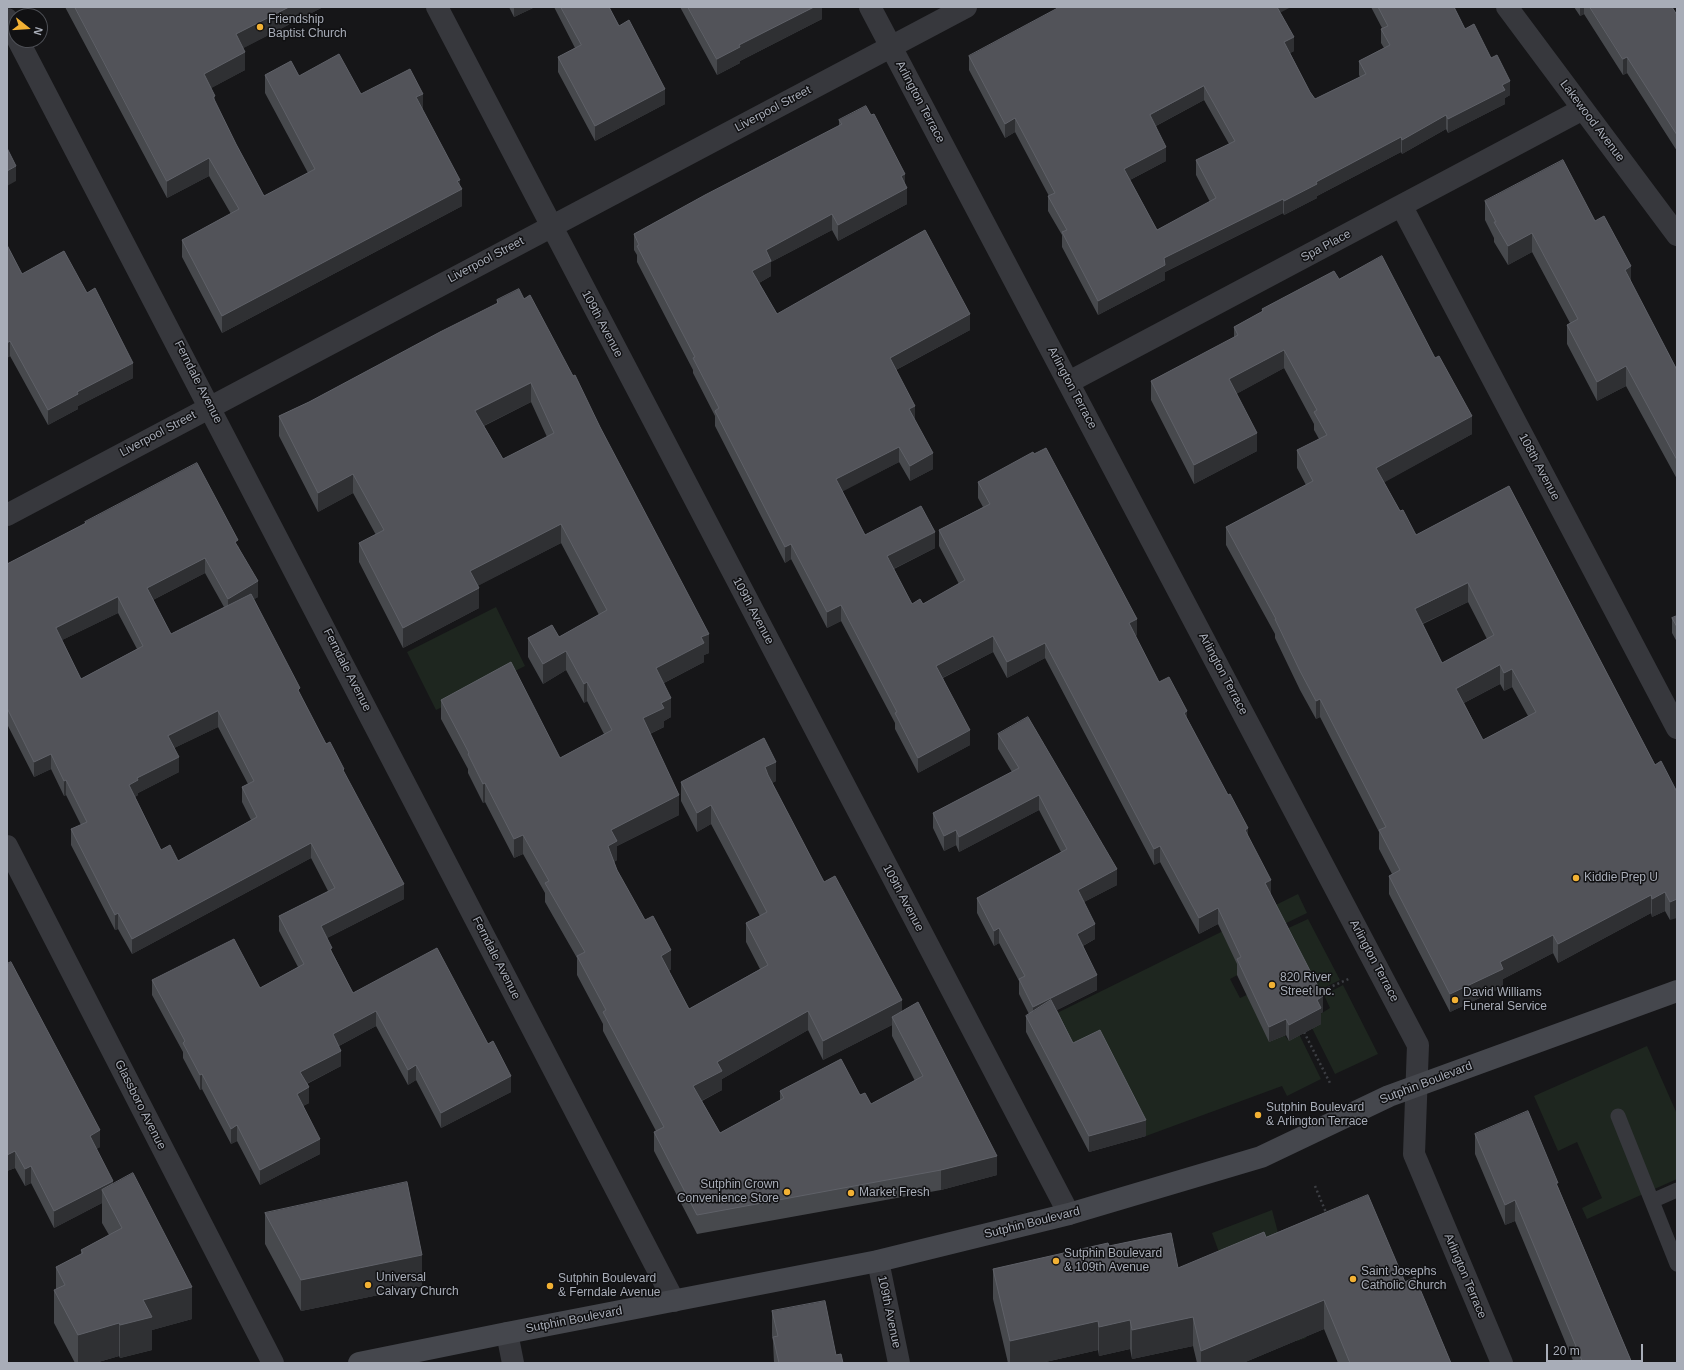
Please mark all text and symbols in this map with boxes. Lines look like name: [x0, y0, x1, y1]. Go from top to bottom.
north arrow: [8, 8, 48, 48]
place label: Friendship Baptist Church: [268, 13, 347, 41]
marker: Friendship Baptist Church: [255, 22, 265, 32]
text: N: [32, 26, 45, 37]
street label: Arlington Terrace: [892, 59, 948, 145]
street label: Lakewood Avenue: [1557, 77, 1627, 165]
street label: Liverpool Street: [733, 83, 813, 135]
street label: Spa Place: [1298, 227, 1354, 265]
street label: Liverpool Street: [446, 234, 526, 286]
street label: 109th Avenue: [578, 288, 626, 360]
street label: Ferndale Avenue: [171, 338, 225, 426]
street label: Arlington Terrace: [1044, 345, 1100, 431]
street label: Liverpool Street: [118, 408, 198, 460]
street label: 108th Avenue: [1515, 431, 1563, 503]
street label: 109th Avenue: [729, 575, 777, 647]
street label: Ferndale Avenue: [320, 626, 374, 714]
street label: Arlington Terrace: [1195, 631, 1251, 717]
street label: 109th Avenue: [879, 862, 927, 934]
place label: Kiddie Prep U: [1584, 871, 1658, 885]
marker: Kiddie Prep U: [1571, 873, 1581, 883]
street label: Ferndale Avenue: [469, 914, 523, 1002]
street label: Arlington Terrace: [1346, 918, 1402, 1004]
place label: 820 River Street Inc.: [1280, 971, 1335, 999]
marker: 820 River Street Inc.: [1267, 980, 1277, 990]
place label: David Williams Funeral Service: [1463, 986, 1547, 1014]
marker: David Williams Funeral Service: [1450, 995, 1460, 1005]
street label: Glassboro Avenue: [111, 1058, 169, 1152]
street label: Sutphin Boulevard: [1378, 1059, 1474, 1107]
place label: Sutphin Boulevard & Arlington Terrace: [1266, 1101, 1368, 1129]
marker: Sutphin Boulevard & Arlington Terrace: [1253, 1110, 1263, 1120]
place label: Sutphin Crown Convenience Store: [677, 1178, 779, 1206]
place label: Market Fresh: [859, 1186, 930, 1200]
marker: Sutphin Crown Convenience Store: [782, 1187, 792, 1197]
marker: Market Fresh: [846, 1188, 856, 1198]
street label: Sutphin Boulevard: [983, 1204, 1081, 1242]
street label: Arlington Terrace: [1441, 1231, 1489, 1321]
place label: Sutphin Boulevard & 109th Avenue: [1064, 1247, 1162, 1275]
marker: Sutphin Boulevard & 109th Avenue: [1051, 1256, 1061, 1266]
place label: Saint Josephs Catholic Church: [1361, 1265, 1446, 1293]
place label: Universal Calvary Church: [376, 1271, 459, 1299]
place label: Sutphin Boulevard & Ferndale Avenue: [558, 1272, 661, 1300]
street label: 109th Avenue: [874, 1274, 904, 1350]
marker: Saint Josephs Catholic Church: [1348, 1274, 1358, 1284]
marker: Universal Calvary Church: [363, 1280, 373, 1290]
marker: Sutphin Boulevard & Ferndale Avenue: [545, 1281, 555, 1291]
street label: Sutphin Boulevard: [524, 1304, 624, 1336]
scale bar: [1548, 1336, 1645, 1362]
text: 20 m: [1553, 1344, 1580, 1358]

